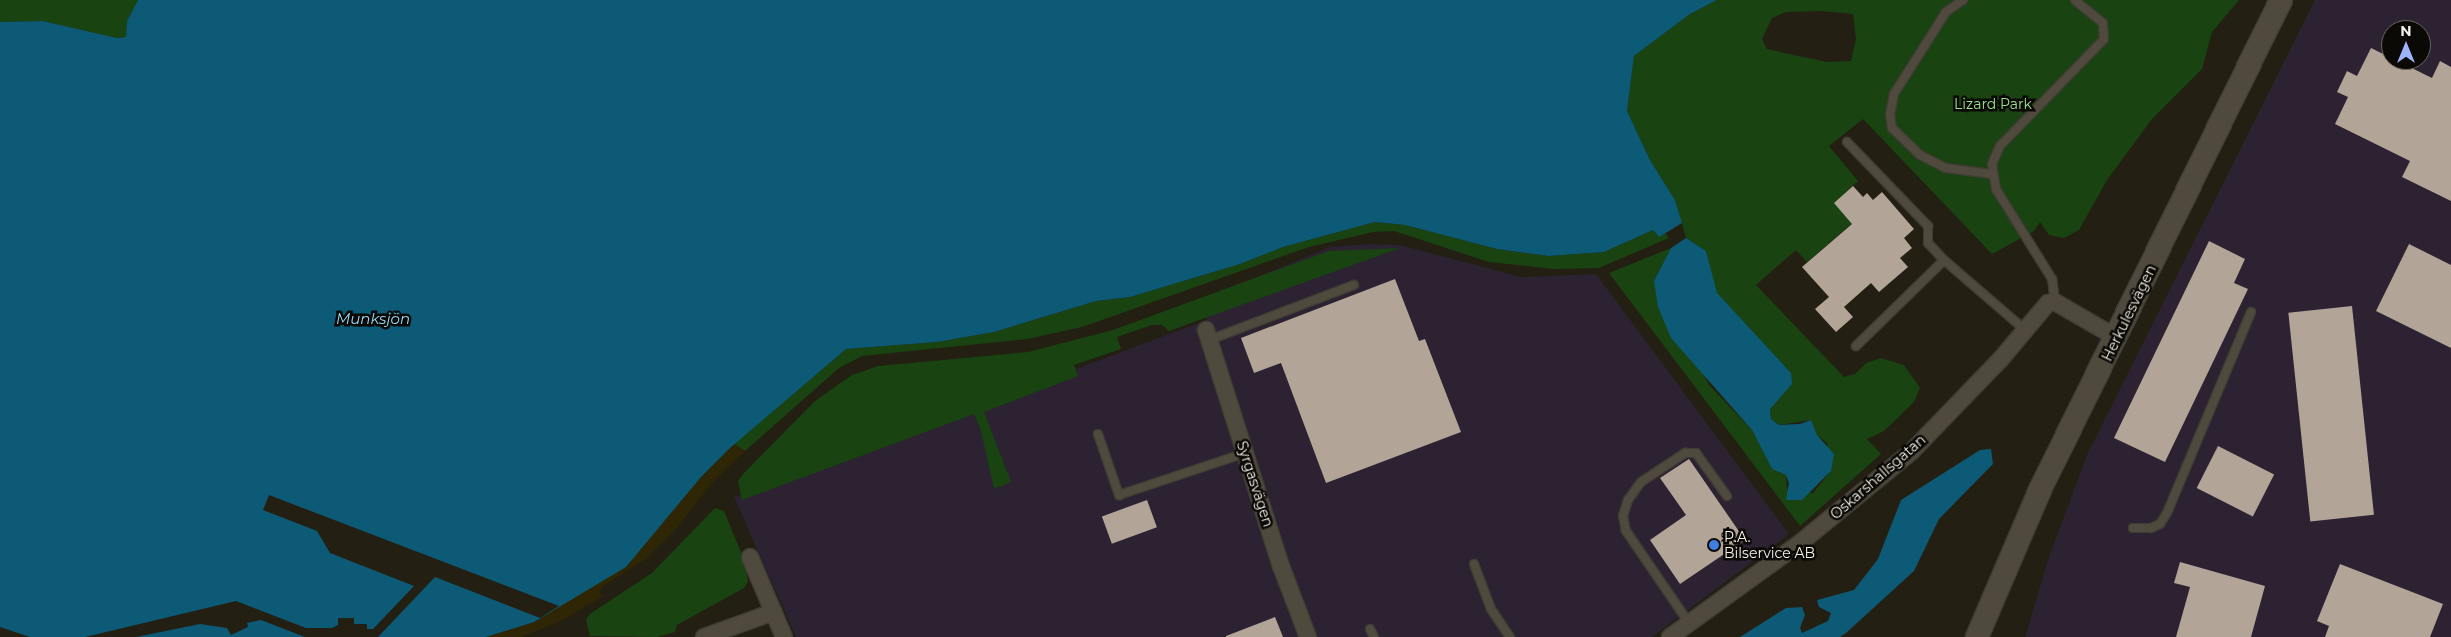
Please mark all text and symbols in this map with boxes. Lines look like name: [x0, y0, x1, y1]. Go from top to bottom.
north arrow: [2381, 20, 2431, 70]
text: N: [2400, 22, 2412, 40]
park label: Lizard Park: [1954, 96, 2032, 112]
street label: Herkulesvägen: [2098, 262, 2160, 364]
water label: Munksjön: [336, 310, 410, 328]
street label: Oskarshallsgatan: [1827, 431, 1929, 523]
street label: Syrgasvägen: [1233, 439, 1277, 529]
place label: P.A. Bilservice AB: [1724, 529, 1815, 562]
marker: P.A. Bilservice AB: [1708, 539, 1720, 551]

